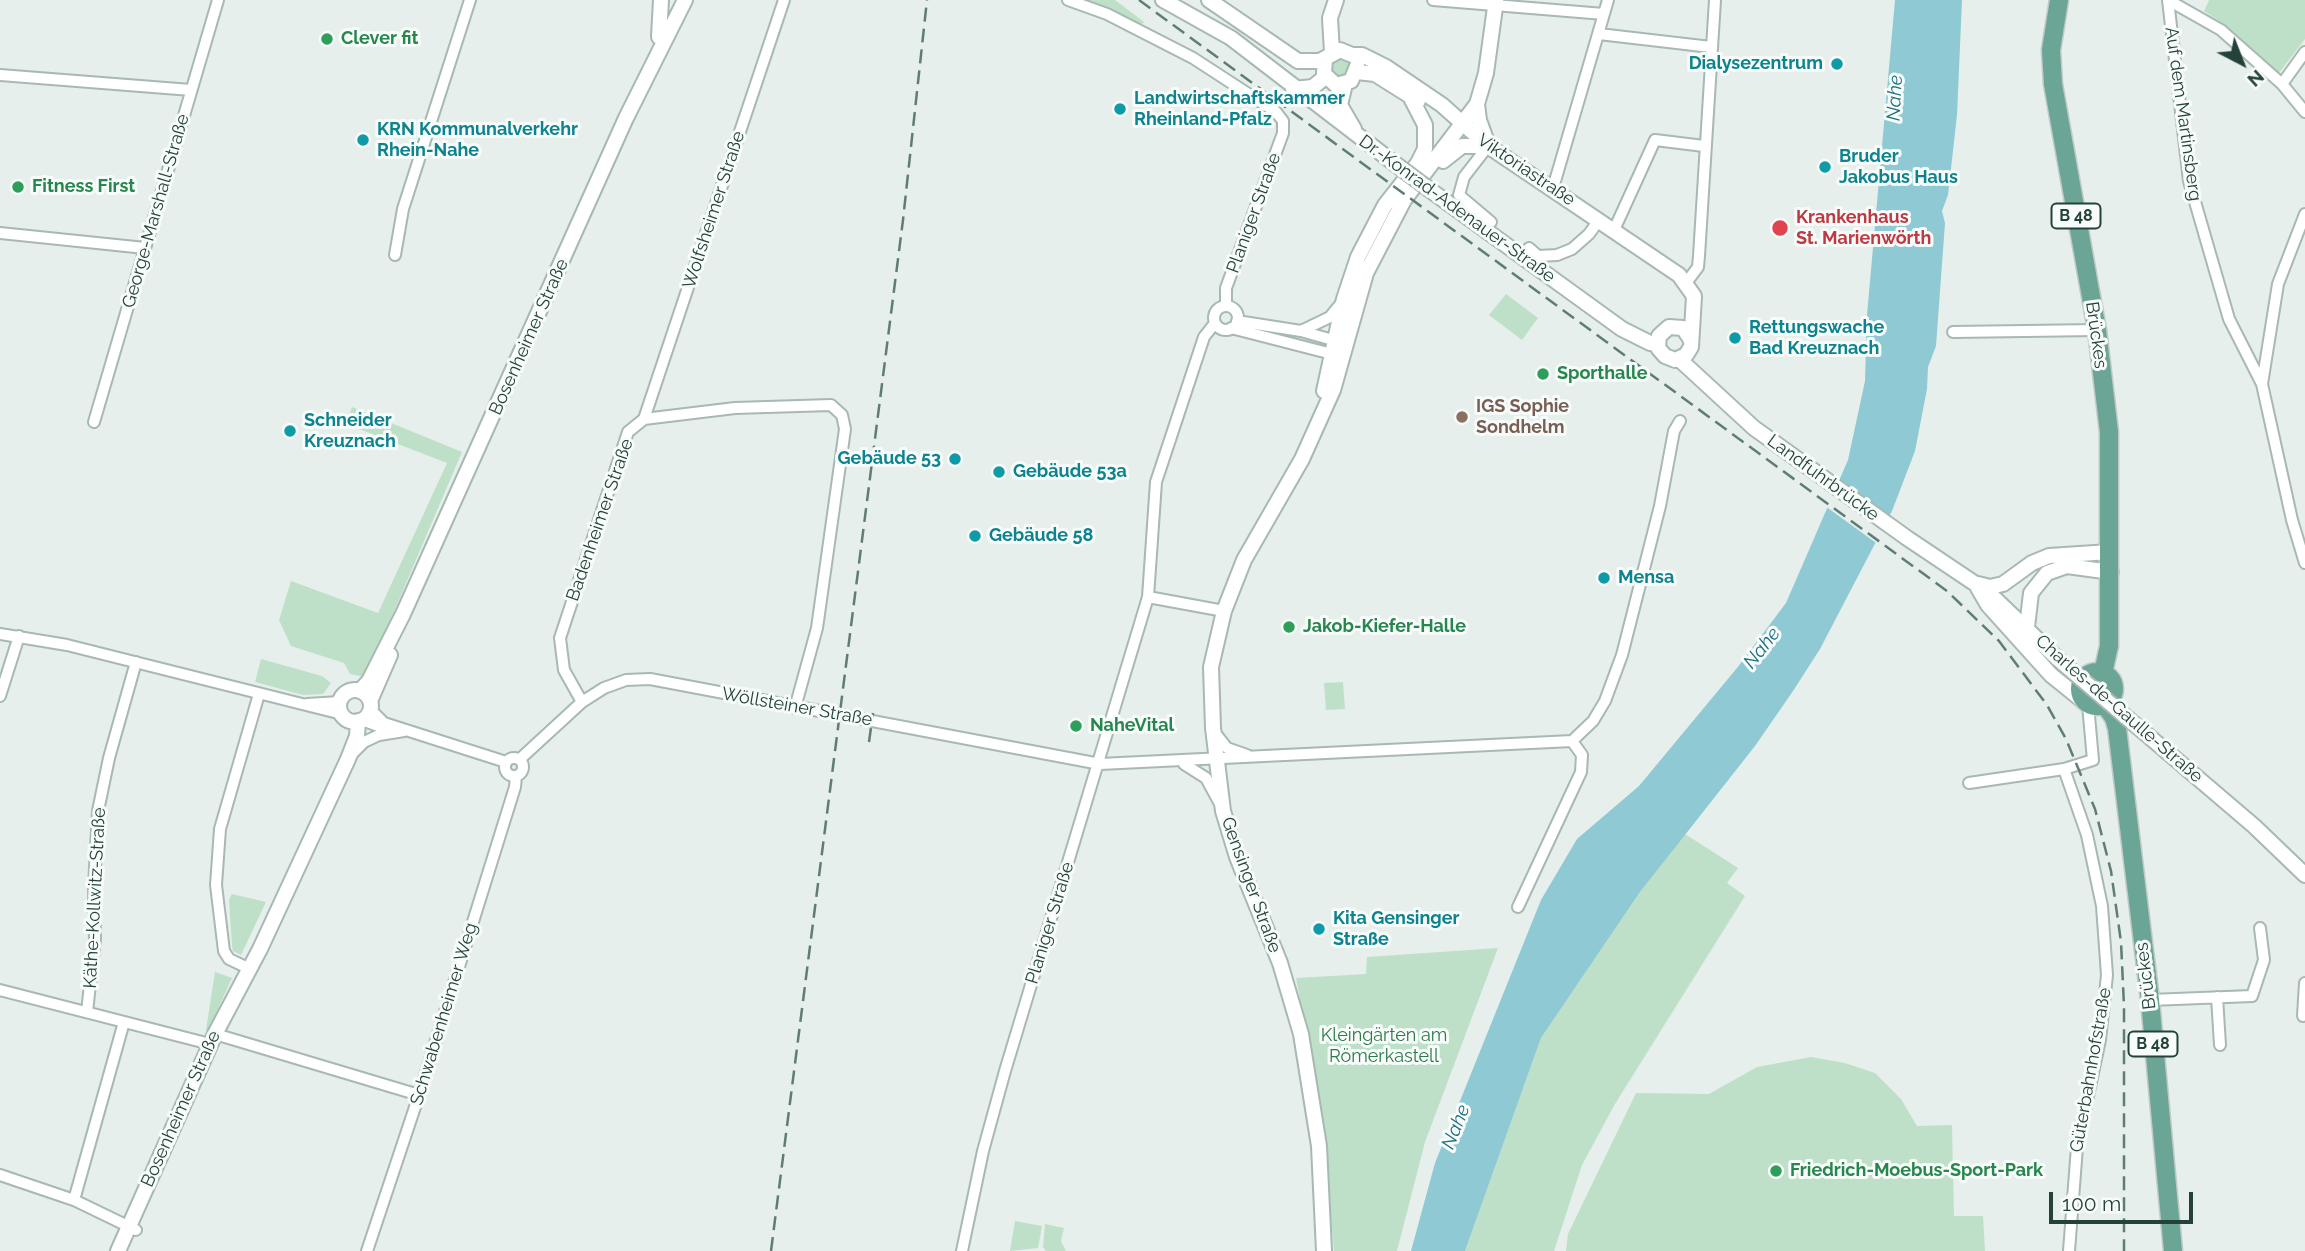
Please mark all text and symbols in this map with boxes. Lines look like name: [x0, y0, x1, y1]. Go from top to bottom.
street label: Auf dem Martinsberg: [2160, 25, 2206, 203]
place label: Clever fit: [341, 28, 418, 50]
north arrow: [2207, 28, 2277, 98]
marker: Clever fit: [319, 31, 335, 47]
place label: Dialysezentrum: [1689, 53, 1823, 75]
marker: Dialysezentrum: [1829, 56, 1845, 72]
text: N: [2243, 66, 2269, 92]
water label: Nahe: [1882, 74, 1908, 122]
place label: Landwirtschaftskammer Rheinland-Pfalz: [1134, 88, 1345, 130]
marker: Landwirtschaftskammer Rheinland-Pfalz: [1112, 101, 1128, 117]
street label: George-Marshall-Straße: [118, 112, 194, 310]
place label: KRN Kommunalverkehr Rhein-Nahe: [377, 119, 578, 162]
street label: Wolfsheimer Straße: [678, 129, 750, 291]
street label: Viktoriastraße: [1473, 129, 1579, 211]
street label: Dr.-Konrad-Adenauer-Straße: [1355, 131, 1559, 287]
marker: KRN Kommunalverkehr Rhein-Nahe: [355, 132, 371, 148]
place label: Bruder Jakobus Haus: [1839, 146, 1958, 188]
street label: Planiger Straße: [1222, 150, 1286, 276]
marker: Bruder Jakobus Haus: [1817, 159, 1833, 175]
place label: Fitness First: [32, 176, 135, 198]
marker: Fitness First: [10, 179, 26, 195]
road number: B 48: [2052, 204, 2100, 229]
place label: Krankenhaus St. Marienwörth: [1796, 207, 1931, 249]
marker: Krankenhaus St. Marienwörth: [1770, 218, 1790, 238]
street label: Bosenheimer Straße: [485, 255, 573, 419]
street label: Brückes: [2081, 300, 2111, 370]
place label: Rettungswache Bad Kreuznach: [1749, 317, 1884, 360]
marker: Rettungswache Bad Kreuznach: [1727, 330, 1743, 346]
place label: Sporthalle: [1557, 363, 1648, 385]
marker: Sporthalle: [1535, 366, 1551, 382]
place label: IGS Sophie Sondhelm: [1476, 396, 1569, 438]
marker: IGS Sophie Sondhelm: [1454, 409, 1470, 425]
place label: Schneider Kreuznach: [304, 410, 396, 452]
marker: Schneider Kreuznach: [282, 423, 298, 439]
street label: Landfuhrbrücke: [1763, 430, 1883, 526]
street label: Badenheimer Straße: [562, 436, 638, 604]
place label: Gebäude 53: [838, 448, 941, 470]
marker: Gebäude 53: [947, 451, 963, 467]
place label: Gebäude 53a: [1013, 461, 1127, 483]
marker: Gebäude 53a: [991, 464, 1007, 480]
place label: Gebäude 58: [989, 525, 1093, 547]
marker: Gebäude 58: [967, 528, 983, 544]
place label: Mensa: [1618, 567, 1674, 589]
marker: Mensa: [1596, 570, 1612, 586]
place label: Jakob-Kiefer-Halle: [1303, 616, 1466, 638]
marker: Jakob-Kiefer-Halle: [1281, 619, 1297, 635]
water label: Nahe: [1739, 623, 1785, 673]
street label: Charles-de-Gaulle-Straße: [2031, 630, 2207, 788]
street label: Wöllsteiner Straße: [720, 683, 874, 731]
place label: NaheVital: [1090, 715, 1174, 737]
marker: NaheVital: [1068, 718, 1084, 734]
street label: Käthe-Kollwitz-Straße: [79, 807, 111, 989]
street label: Gensinger Straße: [1216, 814, 1286, 956]
street label: Planiger Straße: [1021, 859, 1079, 987]
place label: Kita Gensinger Straße: [1333, 908, 1459, 950]
street label: Schwabenheimer Weg: [406, 920, 482, 1108]
marker: Kita Gensinger Straße: [1311, 921, 1327, 937]
street label: Brückes: [2131, 941, 2161, 1011]
street label: Güterbahnhofstraße: [2066, 986, 2116, 1154]
park label: Kleingärten am Römerkastell: [1321, 1025, 1447, 1068]
street label: Bosenheimer Straße: [137, 1027, 225, 1191]
road number: B 48: [2128, 1032, 2178, 1056]
water label: Nahe: [1437, 1101, 1475, 1153]
place label: Friedrich-Moebus-Sport-Park: [1790, 1160, 2043, 1182]
marker: Friedrich-Moebus-Sport-Park: [1768, 1163, 1784, 1179]
scale bar: [2053, 1178, 2196, 1222]
text: 100 m: [2062, 1191, 2121, 1216]

